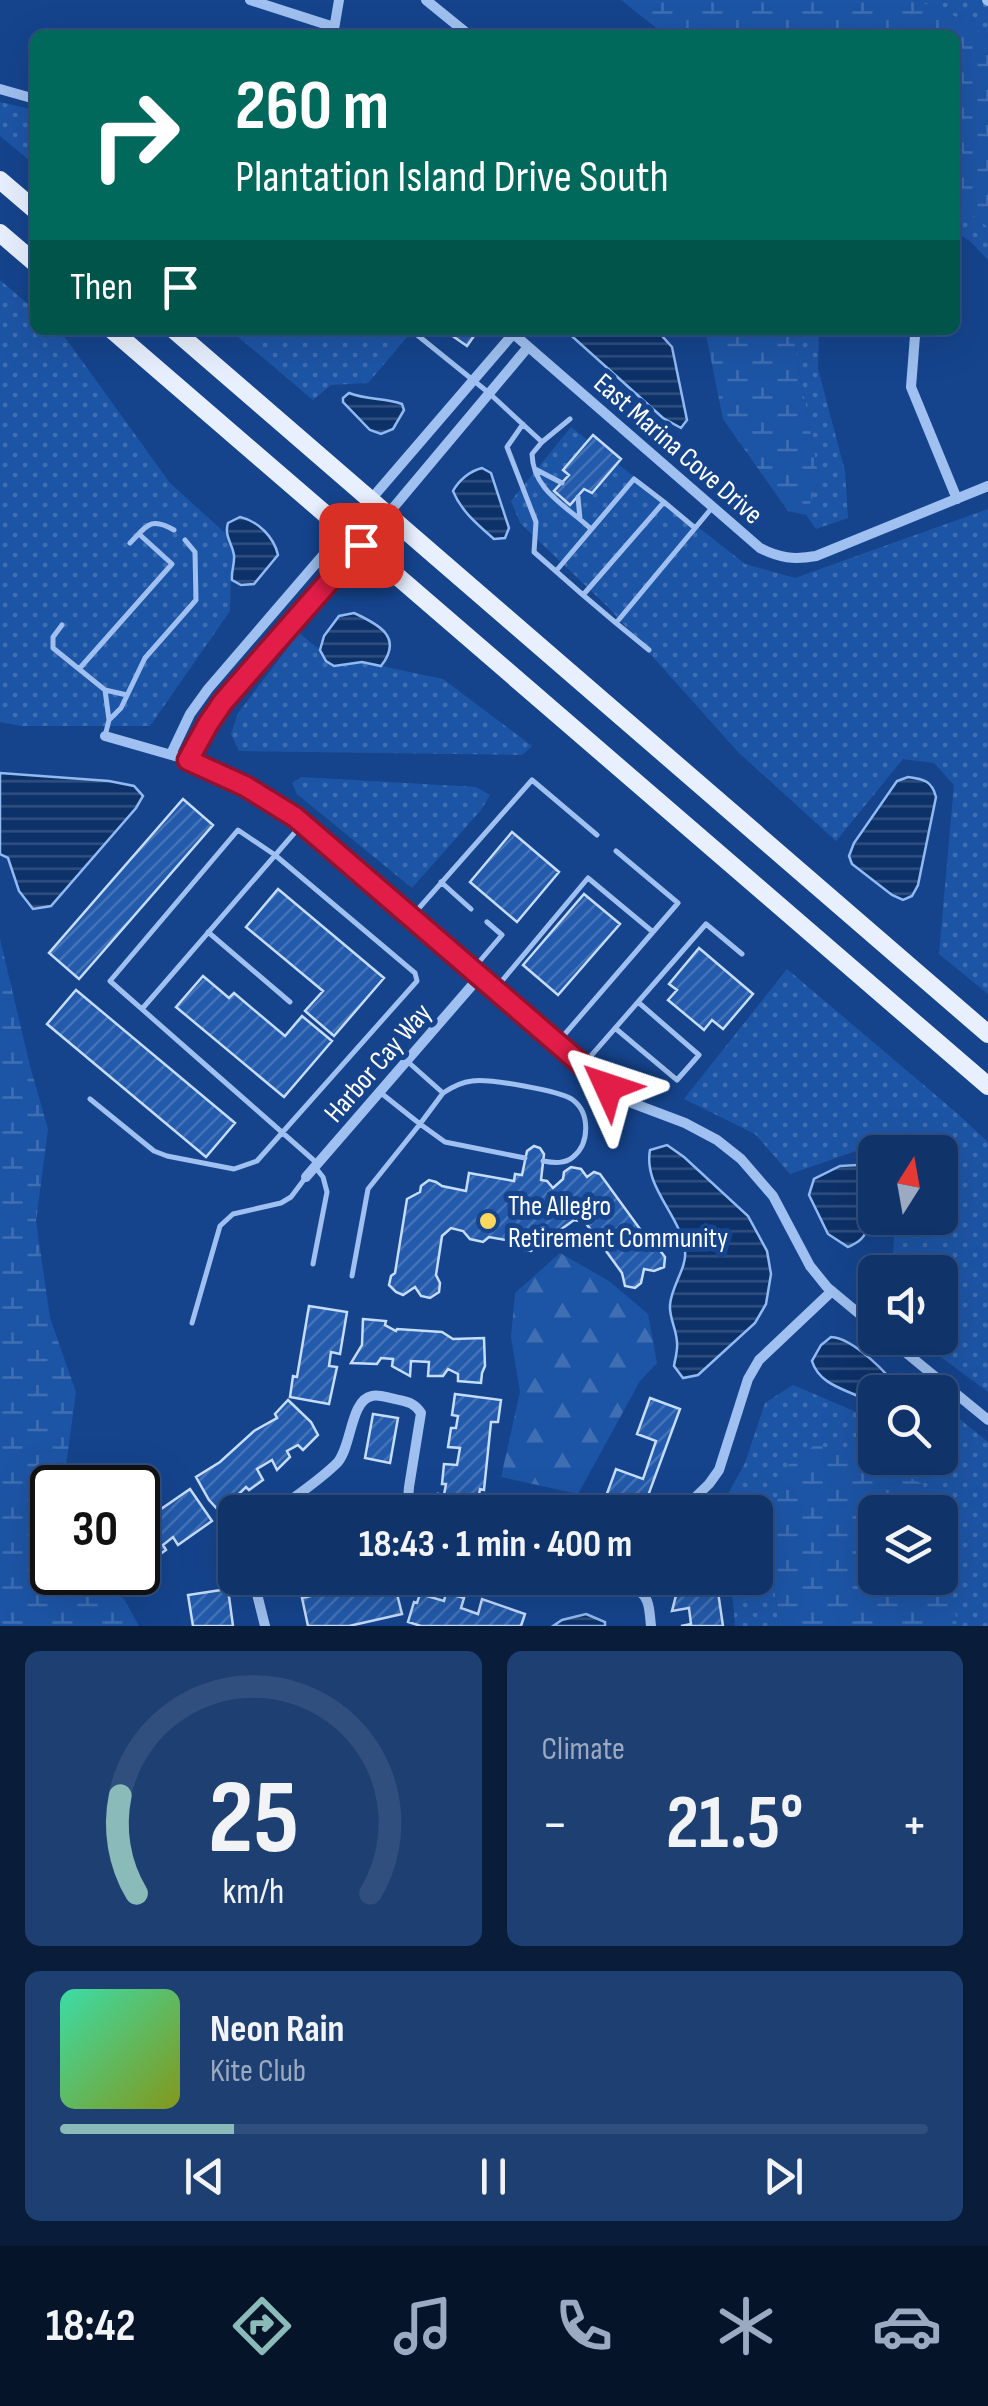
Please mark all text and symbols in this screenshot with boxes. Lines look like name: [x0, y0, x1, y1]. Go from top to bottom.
text: 260 m: [235, 65, 389, 149]
icon: right: [70, 70, 200, 200]
text: Plantation Island Drive South: [235, 150, 669, 205]
icon: arrive: [153, 260, 208, 315]
text: Then: [70, 265, 133, 310]
street label: East Marina Cove Drive: [587, 367, 769, 531]
pin: [319, 503, 404, 588]
icon: arrive: [334, 518, 389, 573]
street label: Harbor Cay Way: [318, 997, 439, 1129]
position arrow: [556, 1035, 660, 1139]
north arrow: [858, 1135, 958, 1235]
map controls: [858, 1135, 958, 1595]
place label: The Allegro Retirement Community: [508, 1190, 728, 1255]
marker: The Allegro Retirement Community: [477, 1210, 499, 1232]
button: sound: [858, 1255, 958, 1355]
button: search: [858, 1375, 958, 1475]
speed limit sign: 30: [30, 1465, 160, 1595]
button: layers: [858, 1495, 958, 1595]
text: 18:43 · 1 min · 400 m: [359, 1522, 632, 1567]
text: Climate: [542, 1730, 625, 1769]
text: 25: [208, 1757, 299, 1882]
text: 21.5°: [666, 1779, 804, 1870]
text: −: [542, 1792, 568, 1859]
text: +: [901, 1792, 928, 1859]
text: km/h: [222, 1871, 284, 1914]
text: Neon Rain: [210, 2007, 344, 2052]
text: Kite Club: [210, 2052, 306, 2091]
icon: previous: [177, 2149, 232, 2204]
icon: pause: [466, 2149, 521, 2204]
icon: next: [756, 2149, 811, 2204]
icon: directions: [227, 2291, 297, 2361]
icon: music: [388, 2291, 458, 2361]
icon: phone: [549, 2291, 619, 2361]
icon: climate: [711, 2291, 781, 2361]
icon: car: [872, 2291, 942, 2361]
text: 18:42: [46, 2299, 135, 2354]

